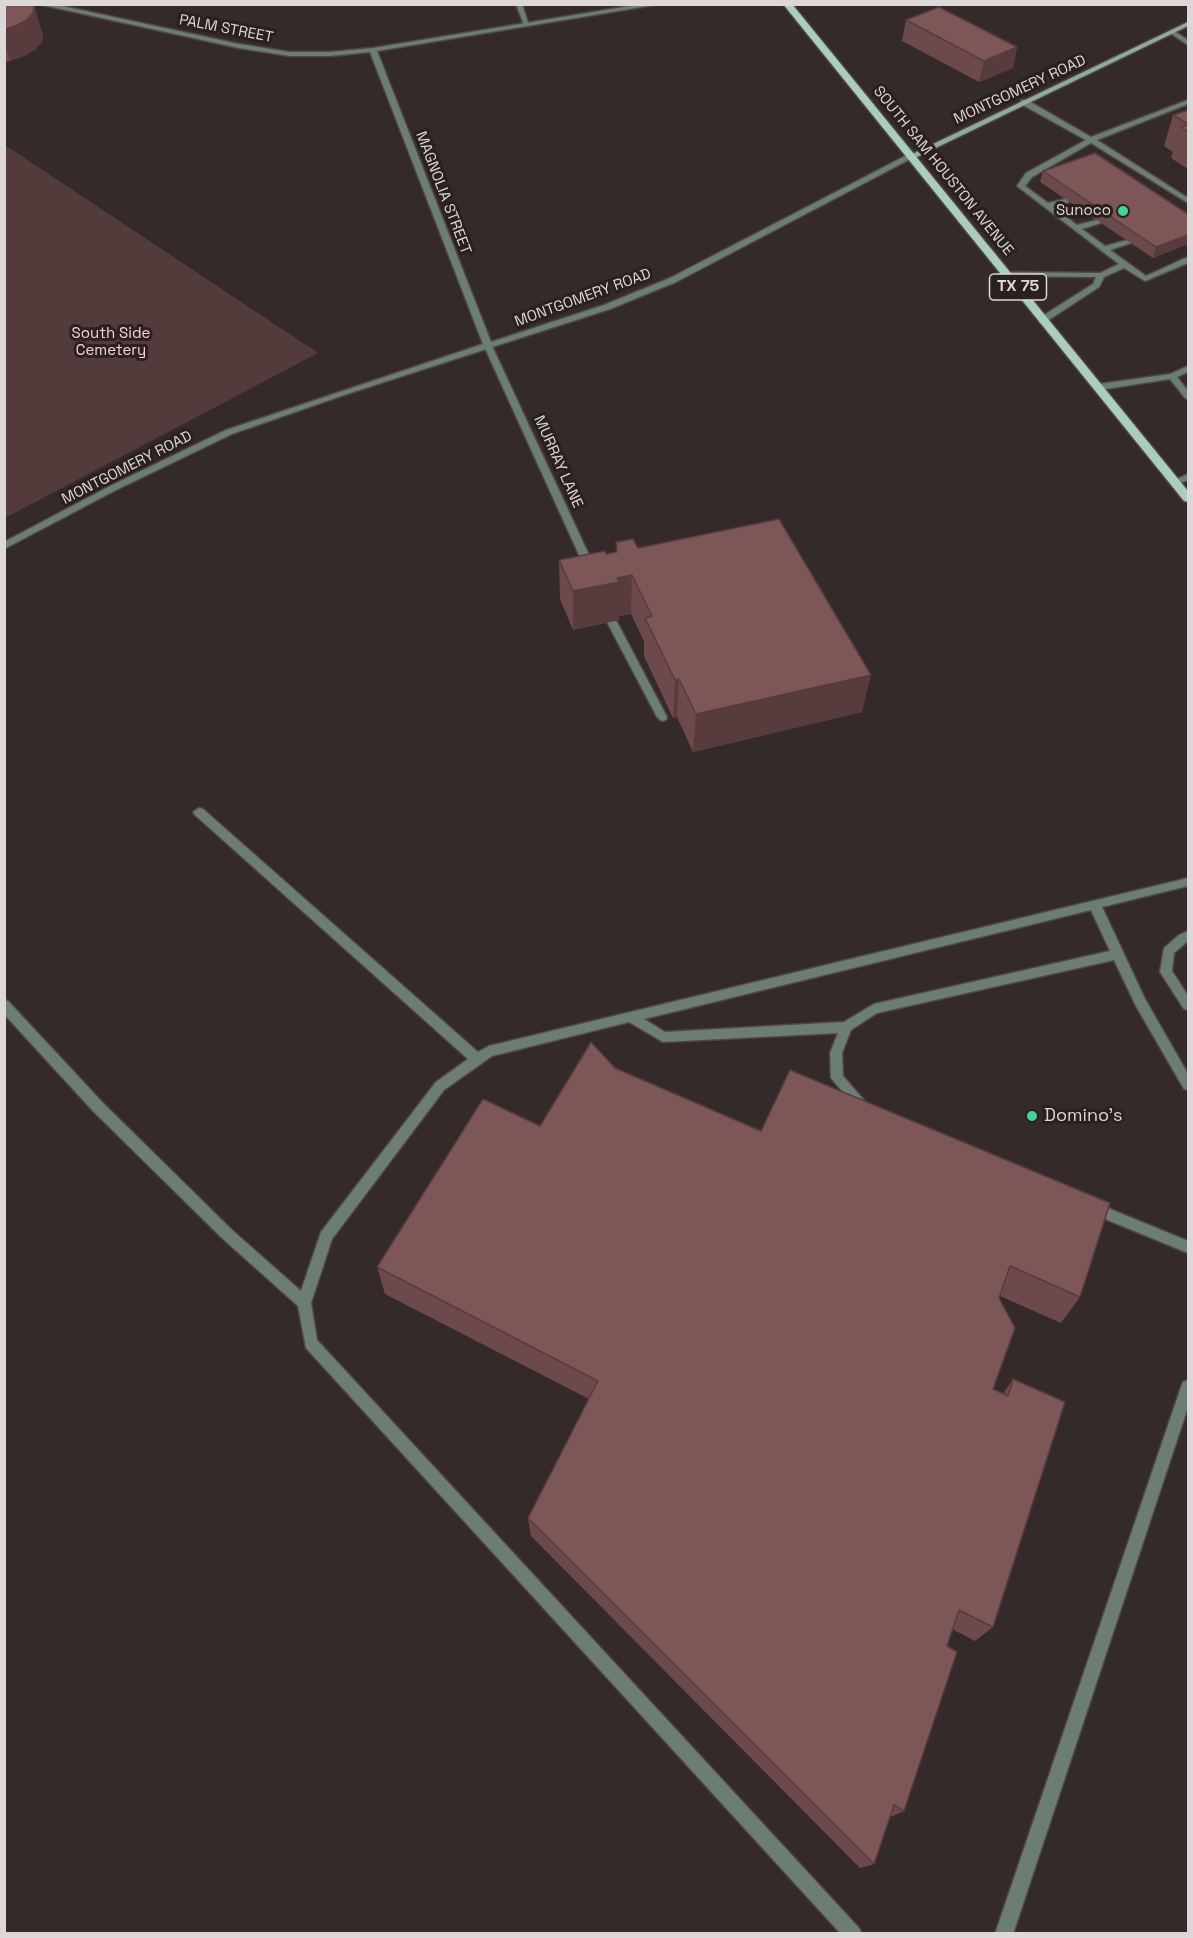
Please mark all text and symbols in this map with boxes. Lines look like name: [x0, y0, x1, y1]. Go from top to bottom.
street label: PALM STREET: [177, 11, 275, 47]
street label: MONTGOMERY ROAD: [951, 51, 1089, 129]
street label: SOUTH SAM HOUSTON AVENUE: [869, 83, 1017, 259]
street label: MAGNOLIA STREET: [411, 129, 475, 257]
place label: Sunoco: [1056, 202, 1111, 220]
marker: Sunoco: [1116, 204, 1130, 218]
street label: MONTGOMERY ROAD: [512, 265, 654, 331]
road number: TX 75: [990, 274, 1046, 300]
park label: South Side Cemetery: [71, 325, 151, 360]
street label: MURRAY LANE: [530, 413, 586, 511]
street label: MONTGOMERY ROAD: [59, 427, 195, 509]
place label: Domino's: [1044, 1105, 1122, 1127]
marker: Domino's: [1025, 1109, 1039, 1123]

